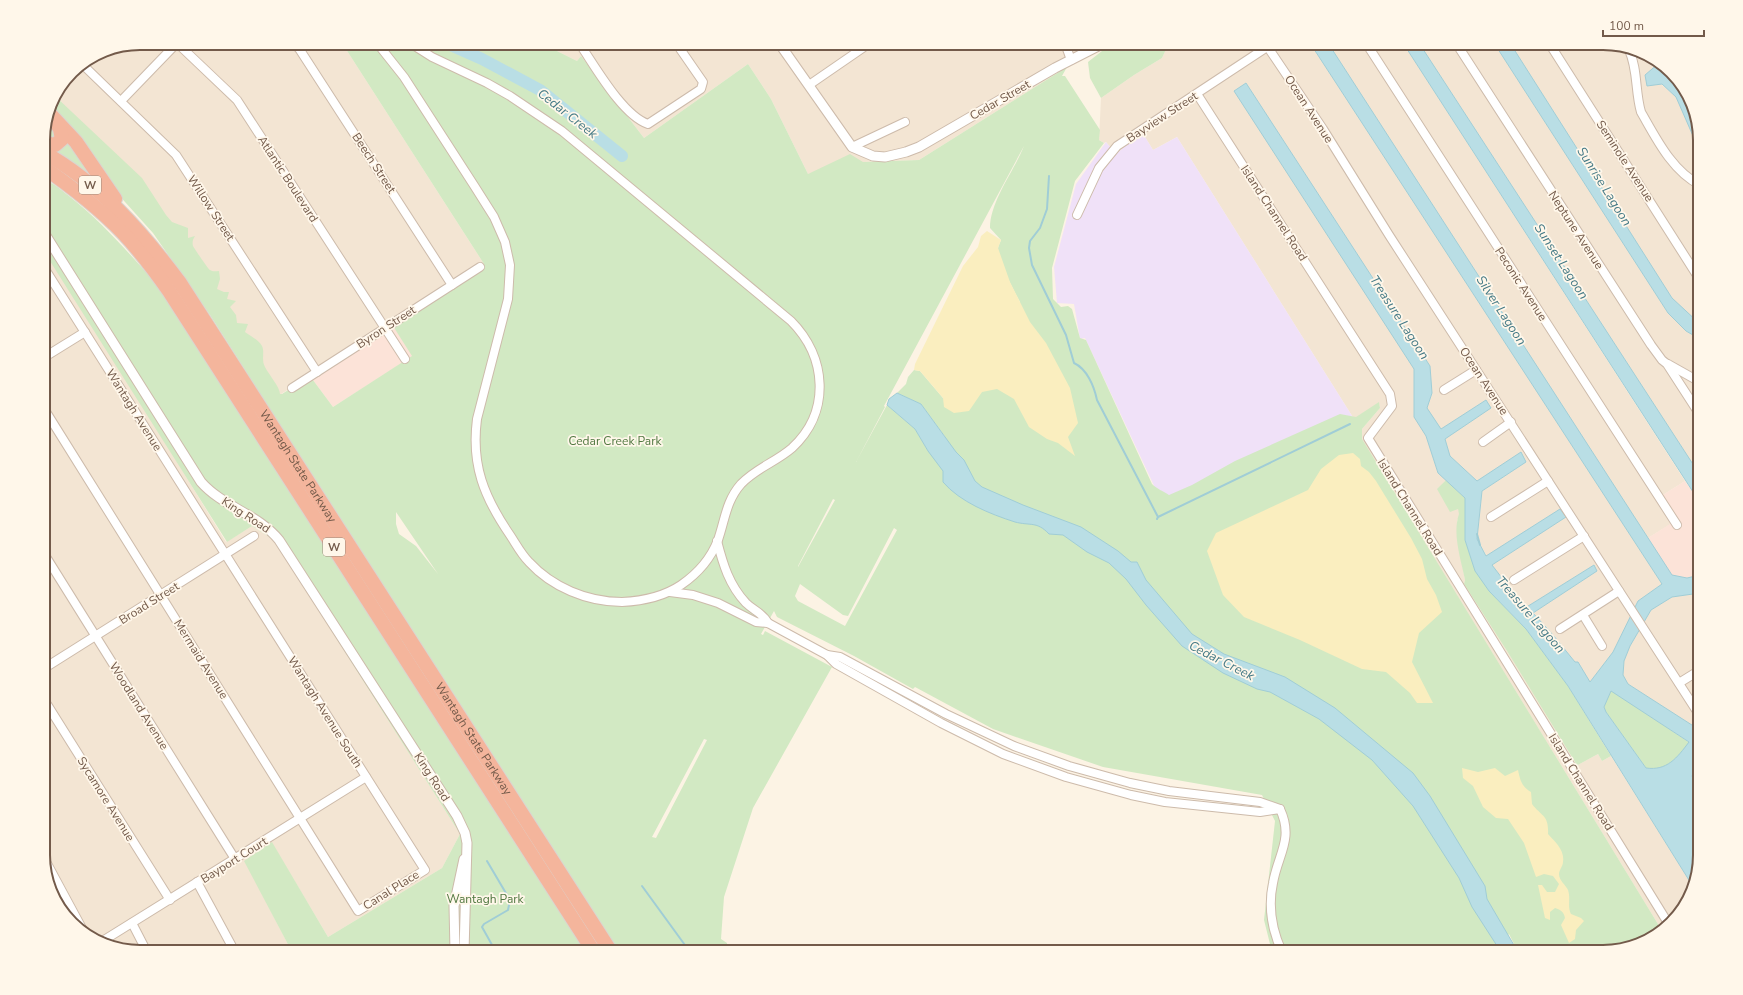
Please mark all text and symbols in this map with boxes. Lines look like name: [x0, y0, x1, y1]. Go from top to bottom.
scale bar: [1603, 12, 1704, 38]
text: 100 m: [1609, 18, 1644, 34]
street label: Ocean Avenue: [1281, 72, 1337, 146]
street label: Cedar Street: [967, 76, 1034, 124]
water label: Cedar Creek: [534, 85, 601, 143]
street label: Bayview Street: [1123, 88, 1201, 146]
street label: Seminole Avenue: [1593, 117, 1657, 205]
street label: Beech Street: [348, 130, 400, 197]
street label: Atlantic Boulevard: [254, 133, 322, 225]
water label: Sunrise Lagoon: [1573, 143, 1636, 230]
street label: Island Channel Road: [1237, 162, 1311, 264]
street label: Willow Street: [184, 172, 239, 245]
road number: W: [79, 176, 101, 194]
street label: Neptune Avenue: [1545, 188, 1607, 272]
water label: Sunset Lagoon: [1530, 220, 1592, 303]
street label: Peconic Avenue: [1491, 244, 1551, 324]
water label: Treasure Lagoon: [1365, 272, 1433, 363]
water label: Silver Lagoon: [1472, 272, 1530, 349]
street label: Byron Street: [353, 301, 419, 352]
street label: Ocean Avenue: [1456, 344, 1512, 418]
street label: Wantagh Avenue: [102, 366, 166, 454]
street label: Wantagh State Parkway: [256, 407, 341, 526]
park label: Cedar Creek Park: [569, 433, 662, 449]
street label: Island Channel Road: [1374, 455, 1446, 559]
street label: King Road: [219, 493, 273, 537]
road number: W: [323, 538, 345, 556]
water label: Treasure Lagoon: [1492, 572, 1569, 657]
street label: Broad Street: [116, 578, 183, 628]
street label: Mermaid Avenue: [170, 616, 232, 702]
water label: Cedar Creek: [1186, 637, 1258, 685]
street label: Wantagh Avenue South: [284, 653, 366, 771]
street label: Woodland Avenue: [106, 659, 172, 753]
street label: Wantagh State Parkway: [431, 679, 516, 799]
street label: Island Channel Road: [1545, 730, 1617, 834]
street label: King Road: [410, 750, 454, 804]
street label: Sycamore Avenue: [74, 754, 138, 844]
street label: Bayport Court: [198, 833, 271, 887]
street label: Canal Place: [360, 866, 422, 914]
park label: Wantagh Park: [446, 891, 525, 907]

